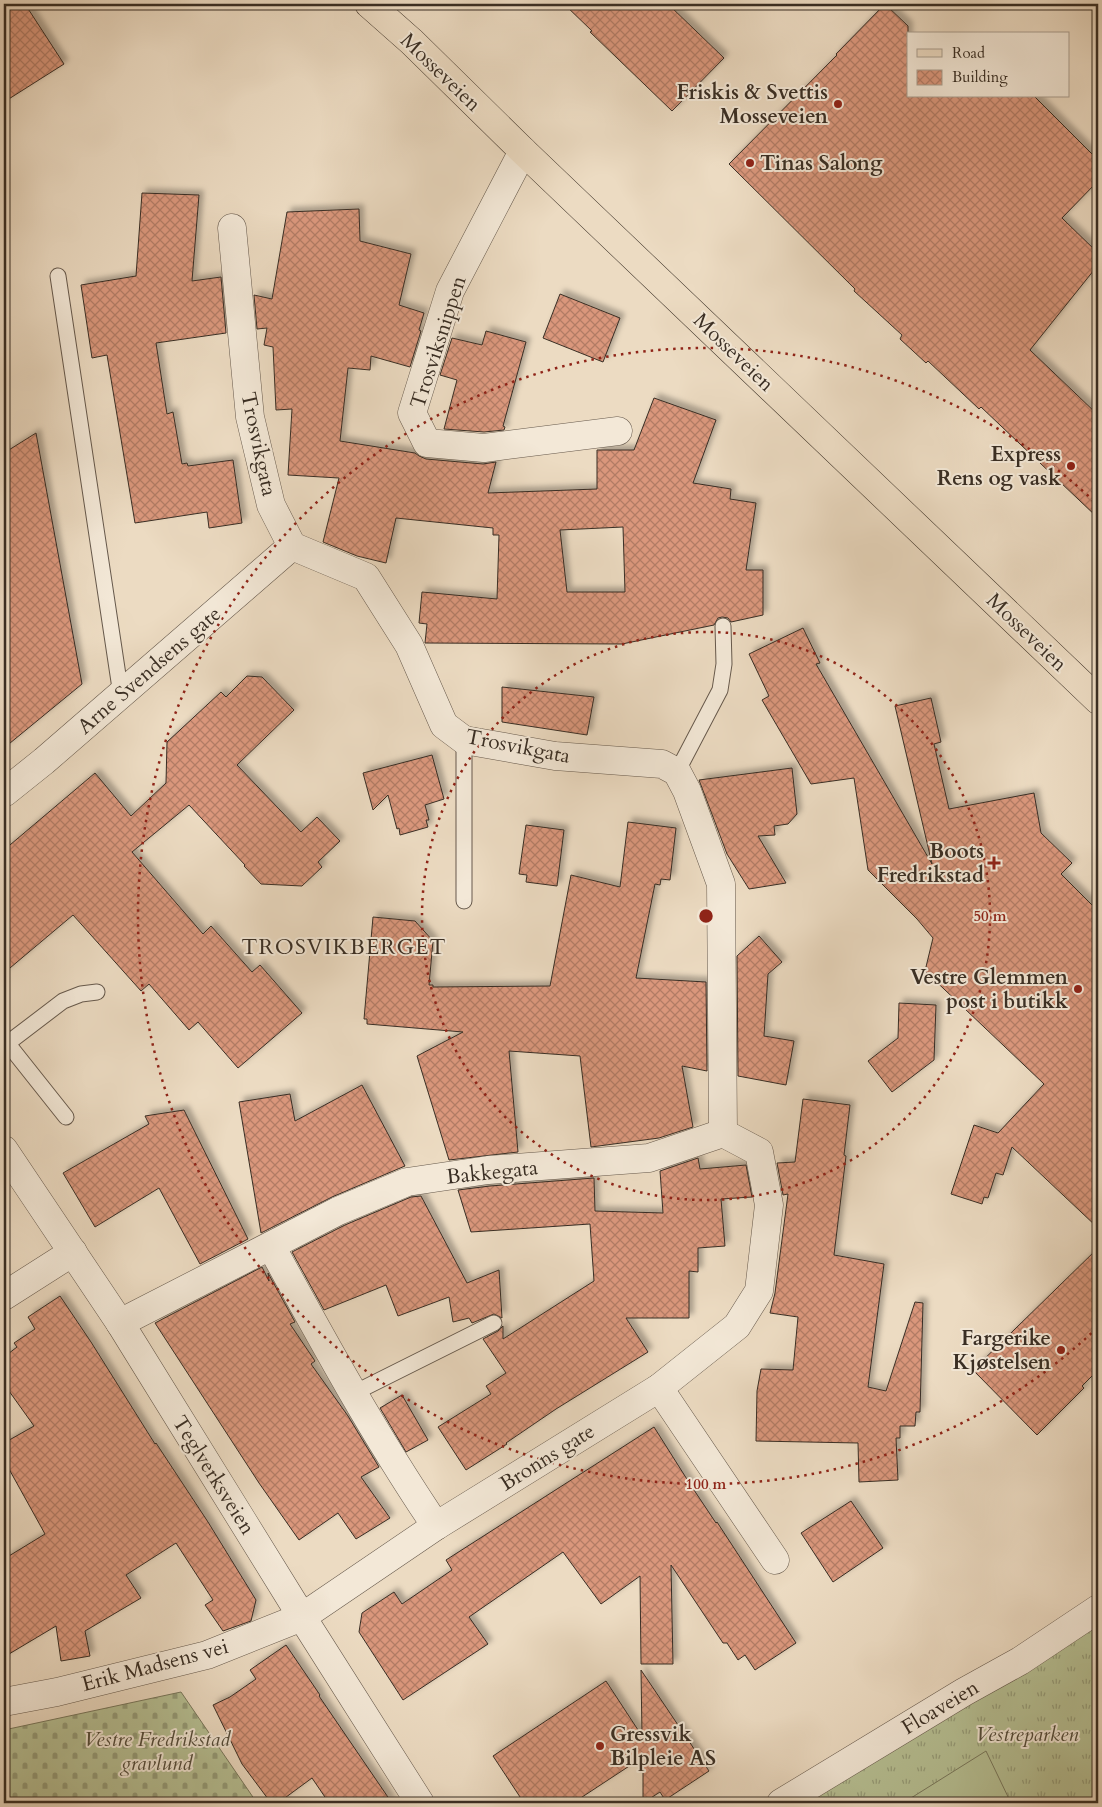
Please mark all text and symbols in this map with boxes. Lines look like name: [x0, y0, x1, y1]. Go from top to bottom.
street label: Mosseveien: [394, 26, 488, 118]
legend: [907, 32, 1070, 98]
text: Road: [952, 43, 985, 63]
text: Building: [952, 67, 1008, 87]
place label: Friskis & Svettis Mosseveien: [676, 78, 828, 131]
marker: Friskis & Svettis Mosseveien: [832, 98, 844, 110]
place label: Tinas Salong: [760, 149, 883, 178]
marker: Tinas Salong: [744, 157, 756, 169]
street label: Trosviksnippen: [403, 272, 474, 412]
street label: Mosseveien: [687, 306, 781, 398]
street label: Trosvikgata: [233, 389, 284, 499]
place label: Express Rens og vask: [937, 440, 1061, 493]
marker: Express Rens og vask: [1065, 460, 1077, 472]
street label: Mosseveien: [980, 586, 1074, 678]
street label: Arne Svendsens gate: [71, 600, 227, 741]
street label: Trosvikgata: [463, 722, 573, 771]
place label: Boots Fredrikstad: [877, 837, 984, 890]
marker: Boots Fredrikstad: [988, 857, 1000, 869]
text: 50 m: [973, 906, 1007, 926]
centre of rings: [697, 907, 715, 925]
district label: TROSVIKBERGET: [241, 932, 447, 962]
place label: Vestre Glemmen post i butikk: [910, 963, 1068, 1016]
marker: Vestre Glemmen post i butikk: [1072, 983, 1084, 995]
street label: Bakkegata: [445, 1153, 539, 1192]
place label: Fargerike Kjøstelsen: [952, 1324, 1052, 1377]
marker: Fargerike Kjøstelsen: [1055, 1344, 1067, 1356]
street label: Teglverksveien: [165, 1410, 262, 1541]
street label: Bronns gate: [494, 1417, 600, 1498]
text: 100 m: [686, 1474, 727, 1494]
street label: Erik Madsens vei: [79, 1632, 232, 1699]
street label: Floaveien: [896, 1673, 984, 1742]
place label: Gressvik Bilpleie AS: [610, 1720, 716, 1773]
park label: Vestreparken: [976, 1720, 1079, 1749]
park label: Vestre Fredrikstad gravlund: [84, 1725, 231, 1778]
marker: Gressvik Bilpleie AS: [594, 1740, 606, 1752]

